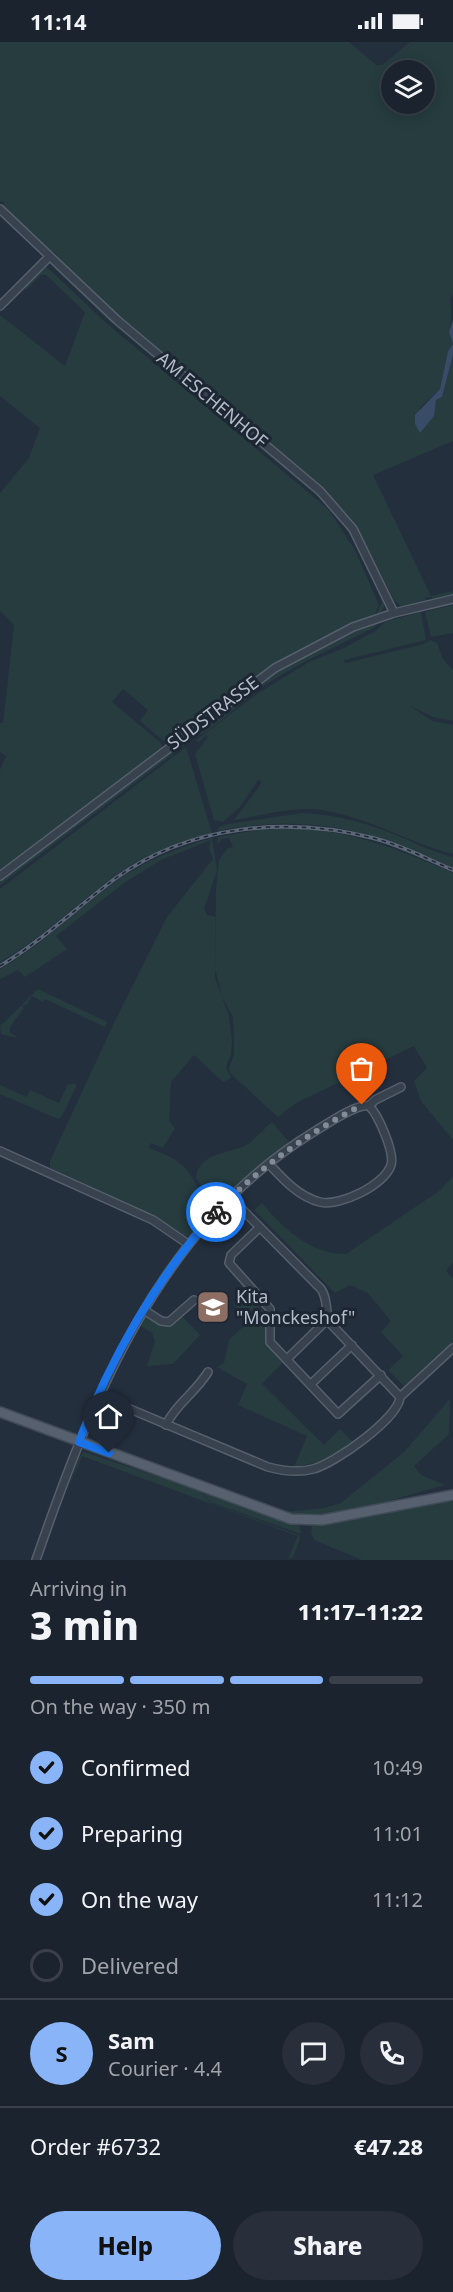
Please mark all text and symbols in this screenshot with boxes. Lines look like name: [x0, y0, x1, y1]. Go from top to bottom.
text: 11:14: [30, 6, 87, 36]
map controls: [381, 60, 435, 114]
button: layers: [381, 60, 435, 114]
street label: AM ESCHENHOF: [152, 346, 273, 453]
street label: SÜDSTRASSE: [162, 670, 263, 754]
pin: [336, 1043, 387, 1105]
icon: bag: [345, 1052, 378, 1085]
courier: [186, 1182, 246, 1242]
icon: bike: [200, 1196, 233, 1229]
place label: Kita "Monckeshof": [236, 1284, 355, 1329]
school or university icon: Kita "Monckeshof": [195, 1289, 231, 1325]
pin: [83, 1391, 134, 1453]
icon: home: [92, 1400, 125, 1433]
text: Arriving in: [30, 1575, 127, 1602]
text: 11:17–11:22: [298, 1596, 423, 1626]
text: 3 min: [30, 1598, 139, 1651]
text: On the way · 350 m: [30, 1693, 210, 1720]
icon: check: [30, 1751, 63, 1784]
text: Confirmed: [81, 1752, 191, 1782]
text: 10:49: [372, 1754, 423, 1781]
icon: check: [30, 1817, 63, 1850]
text: Preparing: [81, 1818, 183, 1848]
text: 11:01: [372, 1820, 423, 1847]
icon: check: [30, 1883, 63, 1916]
text: On the way: [81, 1884, 198, 1914]
text: 11:12: [372, 1886, 423, 1913]
text: Delivered: [81, 1950, 179, 1980]
button: chat: [282, 2022, 345, 2085]
button: phone: [360, 2022, 423, 2085]
text: Sam: [108, 2025, 155, 2055]
text: S: [55, 2038, 68, 2068]
text: Courier · 4.4: [108, 2055, 222, 2082]
text: Order #6732: [30, 2131, 161, 2161]
text: €47.28: [354, 2131, 423, 2161]
button: Help: [30, 2211, 221, 2280]
button: Share: [233, 2211, 423, 2280]

